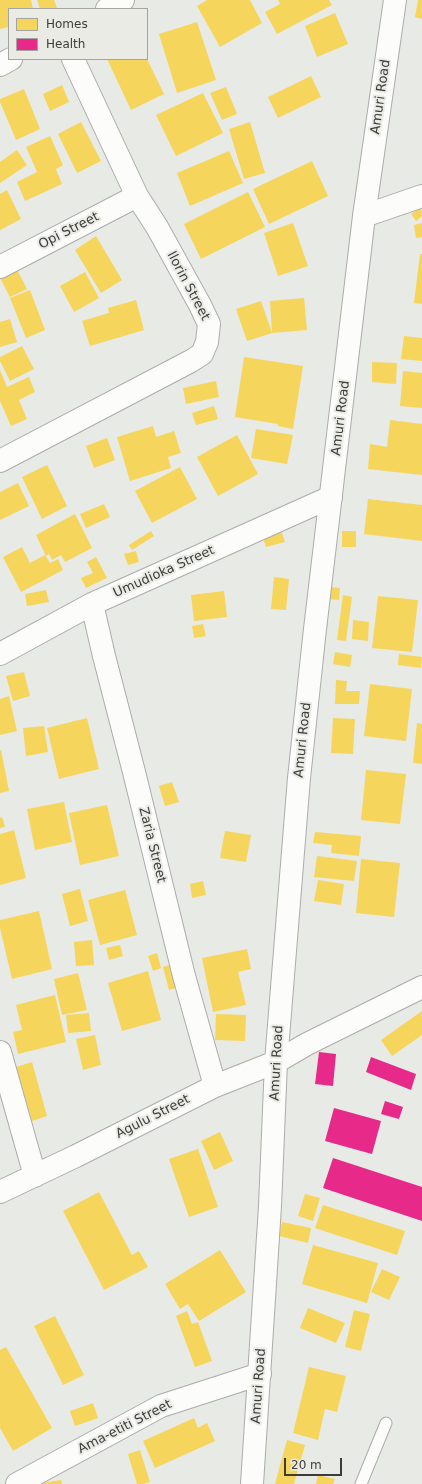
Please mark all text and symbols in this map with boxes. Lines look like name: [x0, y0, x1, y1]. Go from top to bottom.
legend: [8, 8, 148, 60]
text: Homes: [46, 17, 88, 31]
text: Health: [46, 37, 85, 51]
street label: Amuri Road: [368, 59, 394, 135]
street label: Opi Street: [36, 209, 102, 253]
street label: Ilorin Street: [163, 249, 213, 323]
street label: Amuri Road: [329, 380, 353, 456]
street label: Umudioka Street: [111, 543, 217, 601]
street label: Amuri Road: [291, 702, 315, 778]
street label: Zaria Street: [135, 806, 169, 884]
street label: Amuri Road: [267, 1025, 287, 1101]
street label: Agulu Street: [113, 1092, 193, 1142]
street label: Amuri Road: [249, 1348, 269, 1424]
street label: Ama-etiti Street: [75, 1397, 175, 1457]
scale bar: [286, 1450, 344, 1476]
text: 20 m: [291, 1458, 322, 1472]

